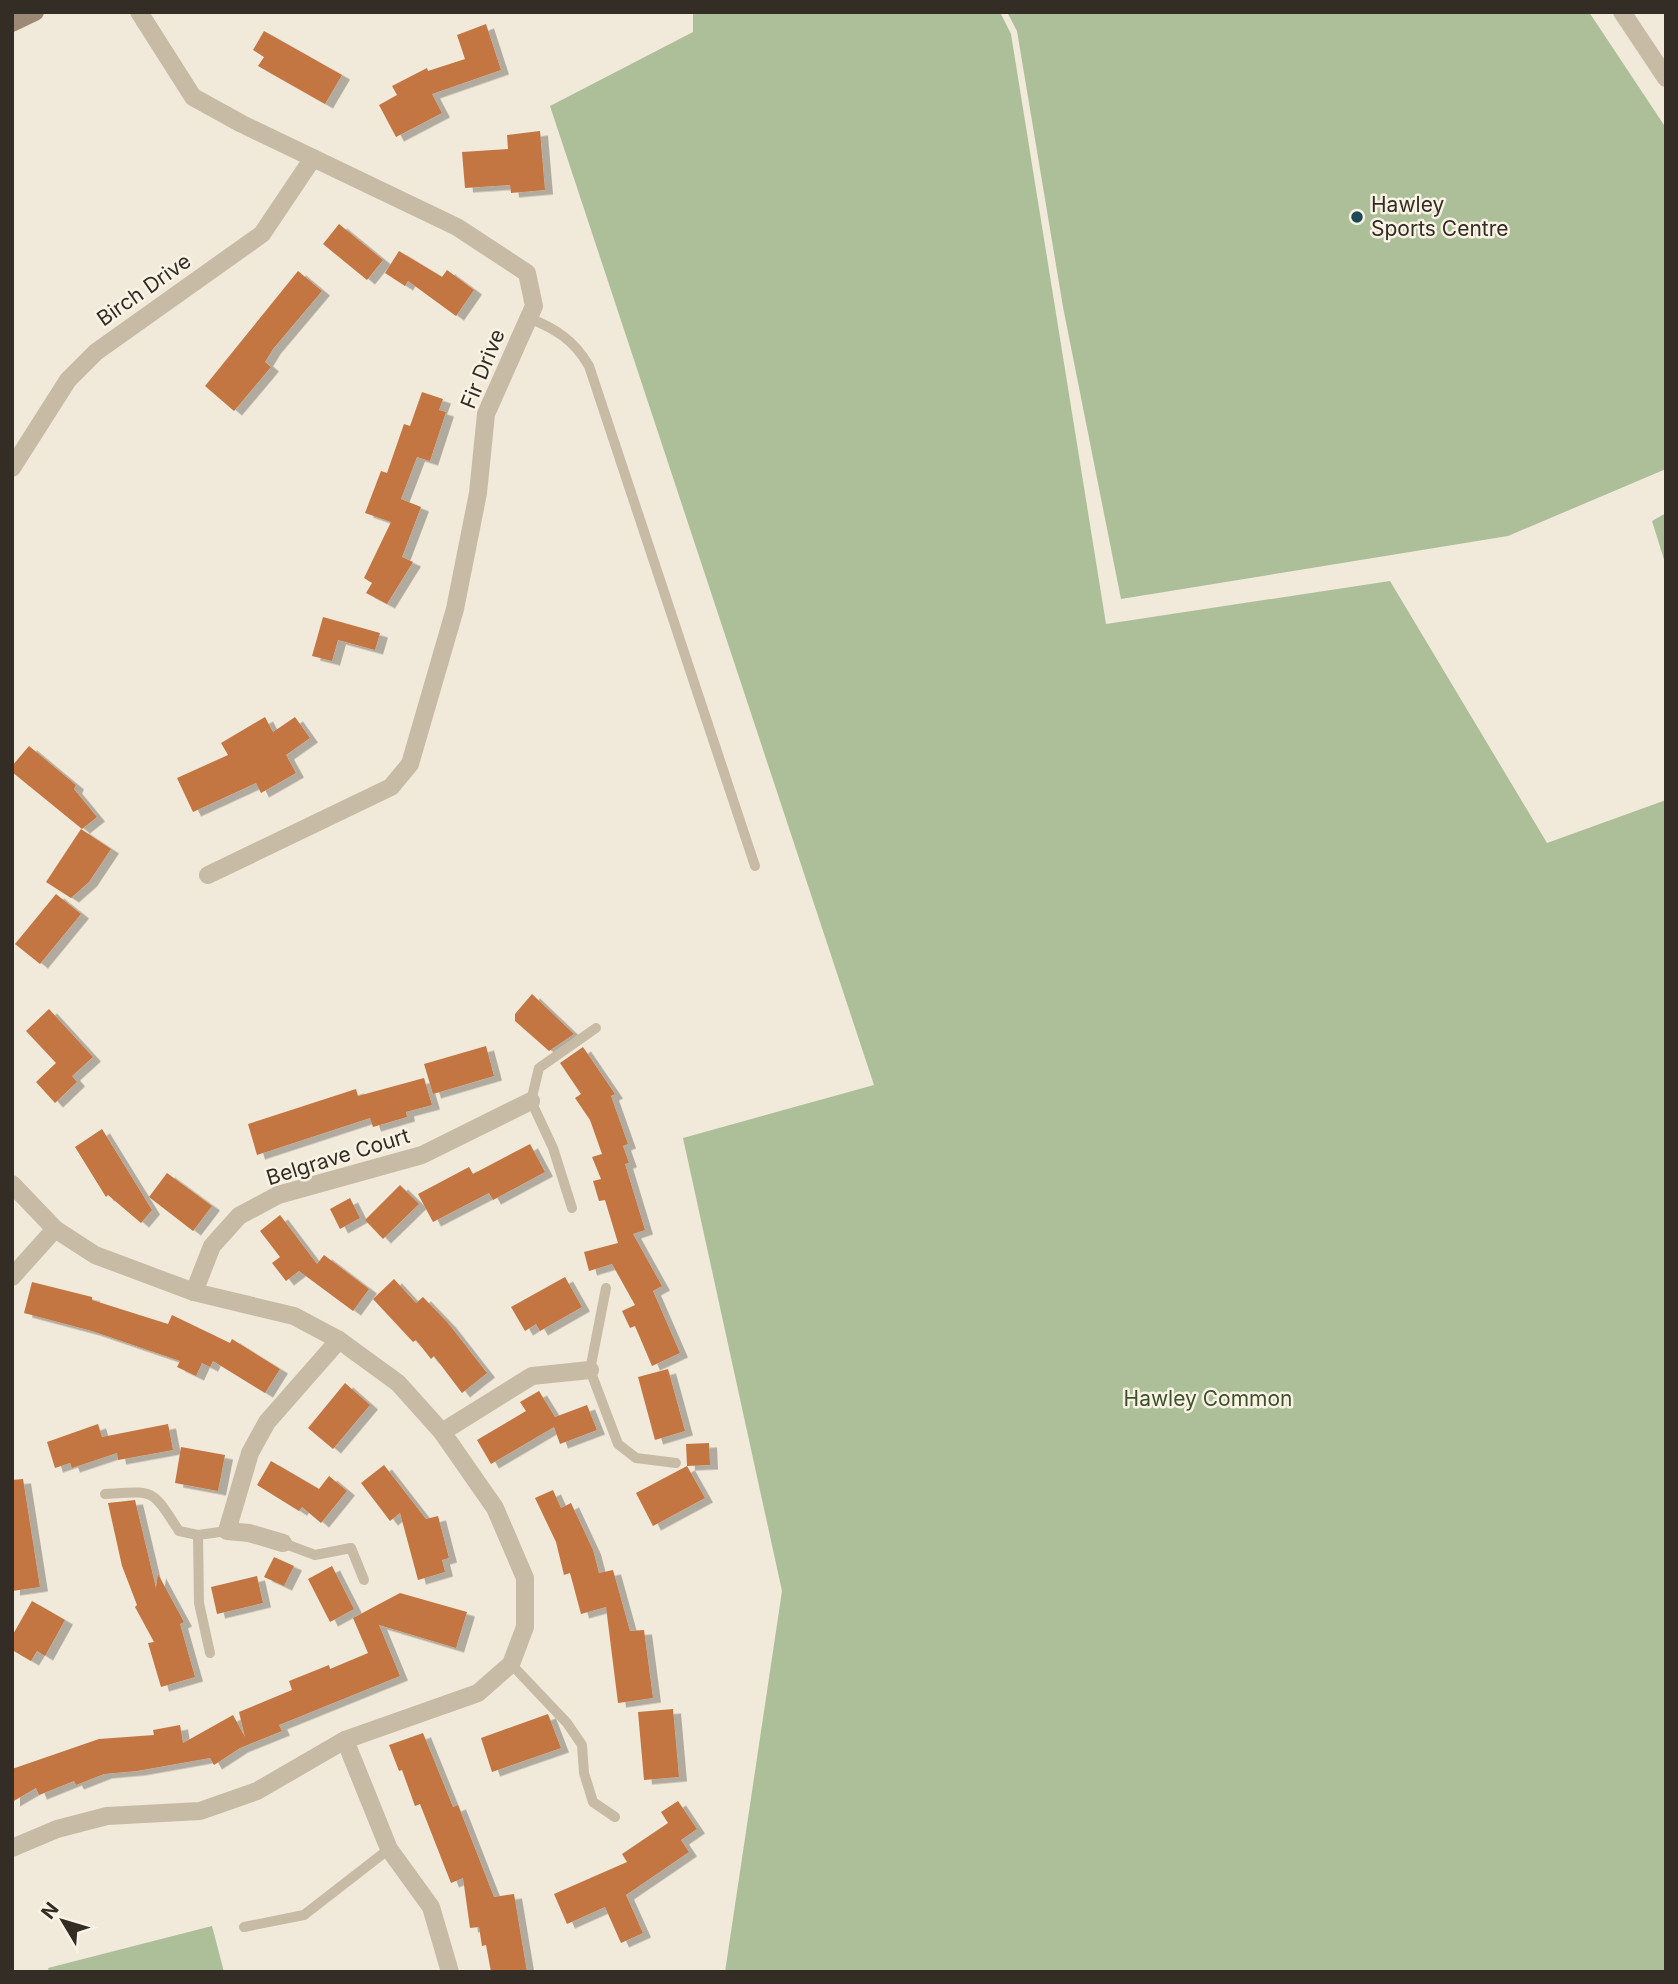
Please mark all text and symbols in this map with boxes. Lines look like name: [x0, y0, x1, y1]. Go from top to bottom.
place label: Hawley Sports Centre: [1371, 192, 1508, 241]
marker: Hawley Sports Centre: [1349, 209, 1365, 225]
street label: Birch Drive: [92, 248, 195, 331]
street label: Fir Drive: [455, 325, 510, 412]
street label: Belgrave Court: [263, 1123, 413, 1190]
park label: Hawley Common: [1124, 1386, 1292, 1411]
north arrow: [28, 1886, 98, 1956]
text: N: [36, 1898, 64, 1924]

